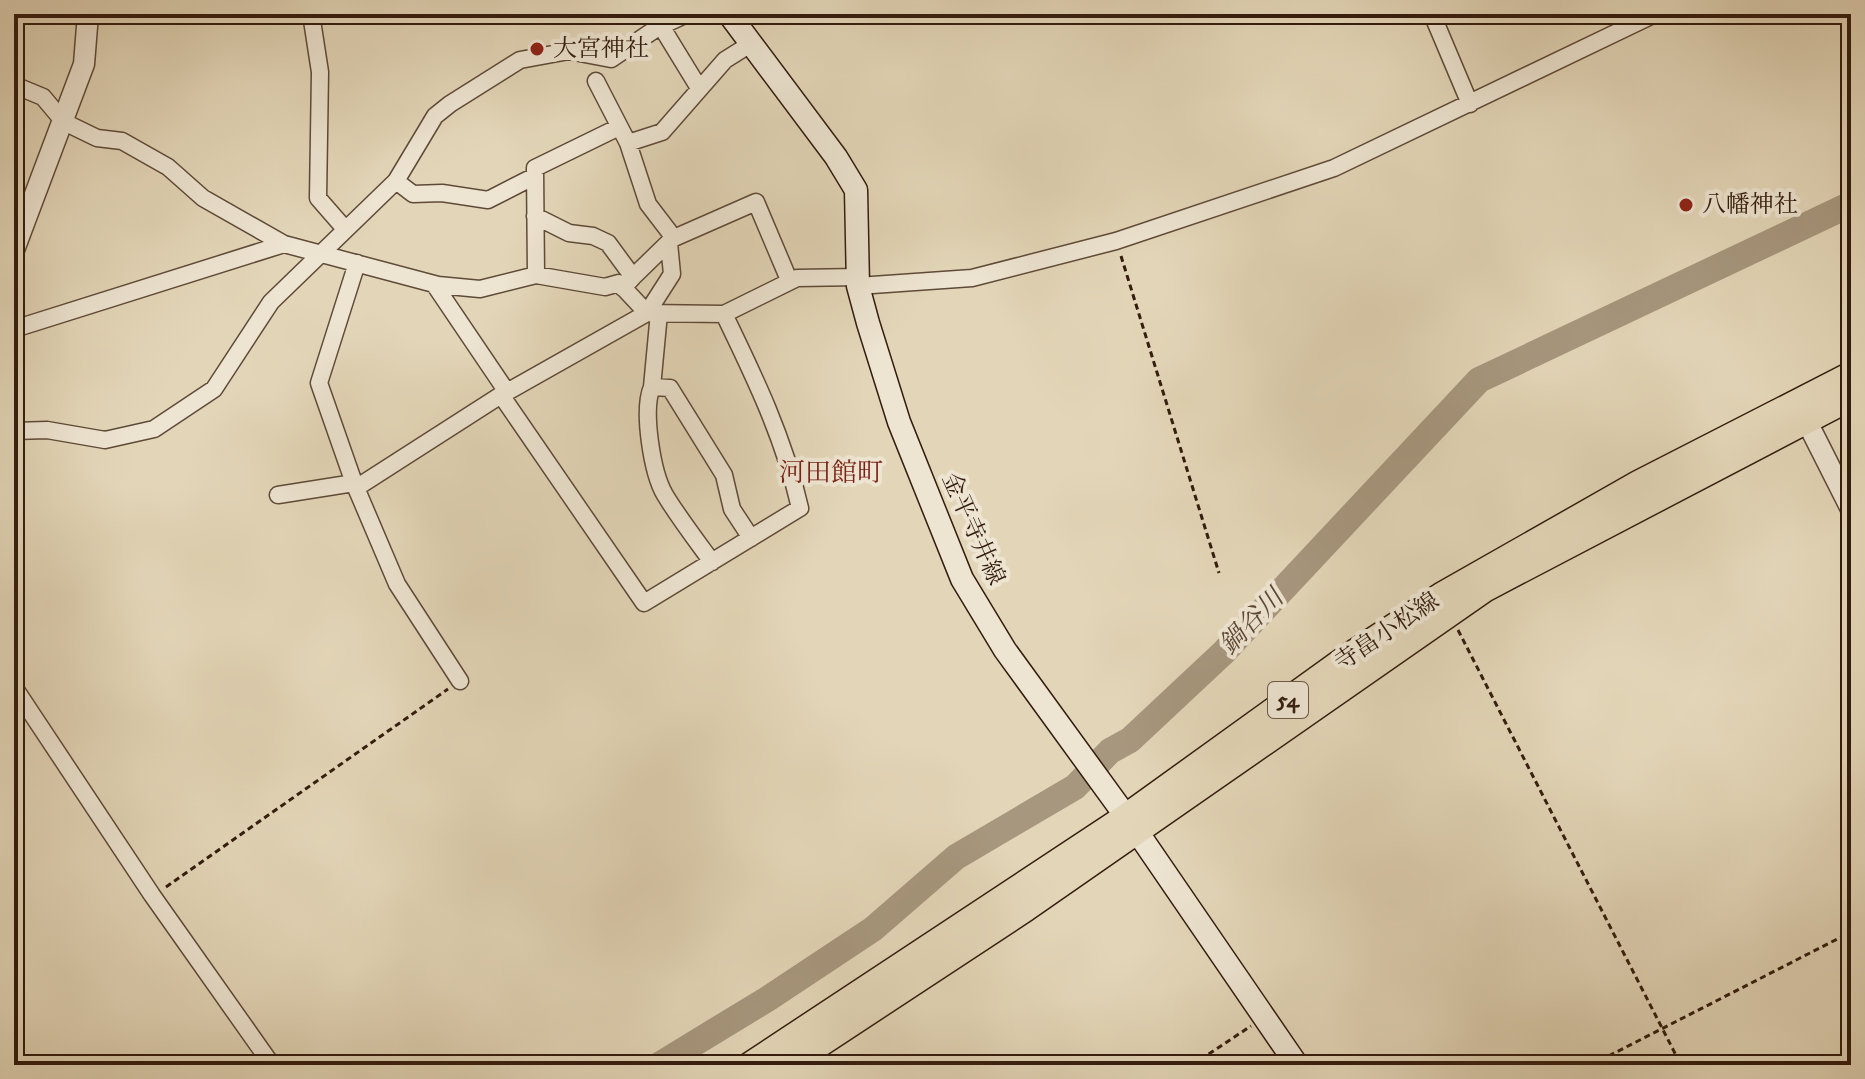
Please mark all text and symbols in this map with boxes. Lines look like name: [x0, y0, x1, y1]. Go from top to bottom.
place label: 大宮神社: [553, 34, 649, 64]
marker: 大宮神社: [528, 40, 546, 58]
place label: 八幡神社: [1702, 190, 1798, 220]
marker: 八幡神社: [1677, 196, 1695, 214]
district label: 河田館町: [779, 457, 883, 490]
street label: 金平寺井線: [935, 468, 1011, 590]
water label: 鍋谷川: [1213, 580, 1293, 662]
street label: 寺畠小松線: [1329, 586, 1445, 678]
road number: 54: [1268, 682, 1308, 718]

